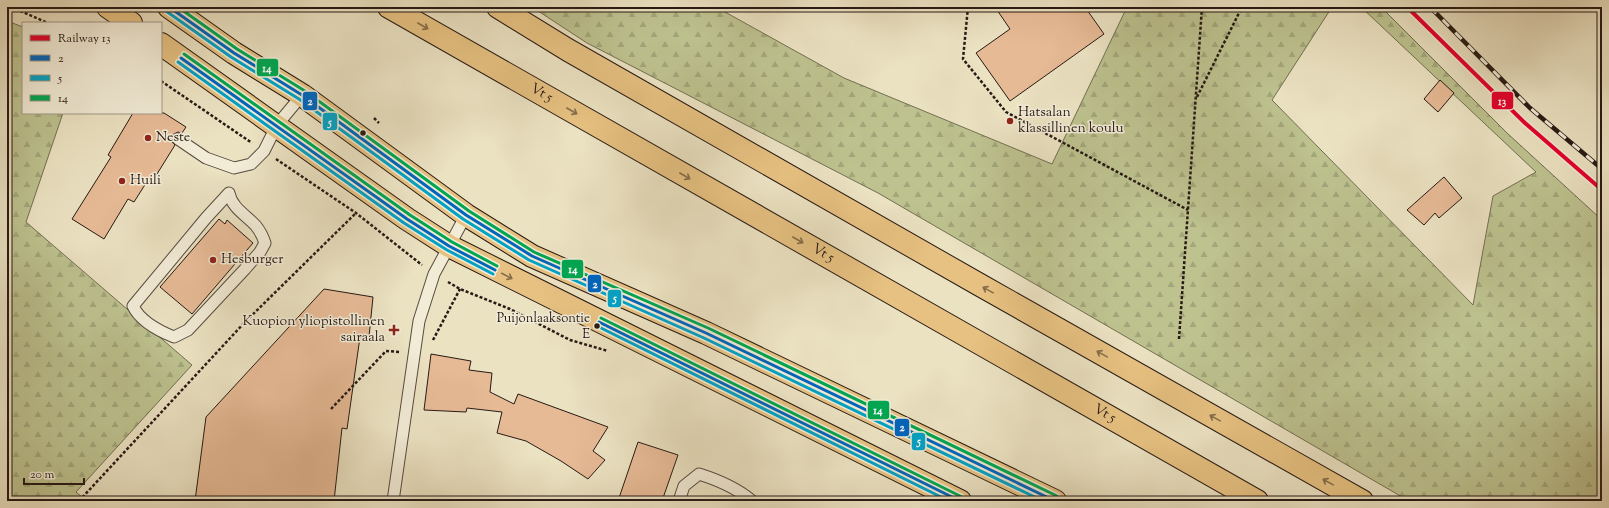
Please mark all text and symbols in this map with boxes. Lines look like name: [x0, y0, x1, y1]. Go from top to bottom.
legend: [22, 22, 162, 114]
one-way arrow: [417, 23, 429, 31]
text: Railway 13: [58, 30, 111, 48]
text: 2: [58, 50, 64, 68]
line badge: 14: [256, 58, 279, 77]
text: 14: [261, 61, 272, 77]
text: 5: [57, 70, 62, 88]
street label: Vt 5: [526, 79, 556, 108]
text: 14: [58, 90, 68, 108]
line badge: 2: [302, 91, 318, 111]
line badge: 13: [1491, 91, 1514, 110]
text: 2: [307, 94, 313, 110]
text: 13: [1497, 94, 1507, 110]
place label: Hatsalan klassillinen koulu: [1018, 103, 1124, 139]
one-way arrow: [566, 108, 578, 116]
line badge: 5: [322, 112, 338, 131]
text: 5: [327, 115, 332, 131]
marker: Hatsalan klassillinen koulu: [1005, 116, 1015, 126]
place label: Neste: [156, 128, 190, 148]
unlabelled marker: [358, 128, 368, 138]
marker: Neste: [143, 133, 153, 143]
place label: Huili: [130, 171, 161, 191]
one-way arrow: [679, 172, 691, 180]
marker: Huili: [117, 176, 127, 186]
one-way arrow: [792, 237, 804, 245]
street label: Vt 5: [808, 239, 838, 268]
place label: Hesburger: [221, 250, 284, 270]
marker: Hesburger: [208, 255, 218, 265]
line badge: 14: [561, 259, 584, 279]
text: 14: [567, 262, 578, 278]
one-way arrow: [501, 273, 513, 280]
line badge: 2: [587, 274, 602, 293]
text: 2: [592, 277, 598, 293]
one-way arrow: [982, 286, 994, 294]
line badge: 5: [607, 289, 622, 308]
text: 5: [612, 291, 617, 307]
place label: Puijonlaaksontie E: [497, 310, 590, 344]
place label: Kuopion yliopistollinen sairaala: [243, 312, 386, 348]
marker: Puijonlaaksontie E: [592, 321, 602, 331]
marker: Kuopion yliopistollinen sairaala: [388, 324, 400, 336]
one-way arrow: [1096, 350, 1108, 358]
line badge: 14: [867, 400, 890, 420]
street label: Vt 5: [1089, 400, 1119, 429]
text: 14: [872, 403, 883, 419]
one-way arrow: [1209, 414, 1221, 421]
line badge: 2: [894, 418, 910, 437]
text: 2: [899, 420, 905, 436]
line badge: 5: [911, 432, 926, 451]
text: 5: [916, 434, 921, 450]
scale bar: [24, 460, 84, 486]
text: 20 m: [30, 466, 55, 484]
one-way arrow: [1322, 477, 1334, 485]

